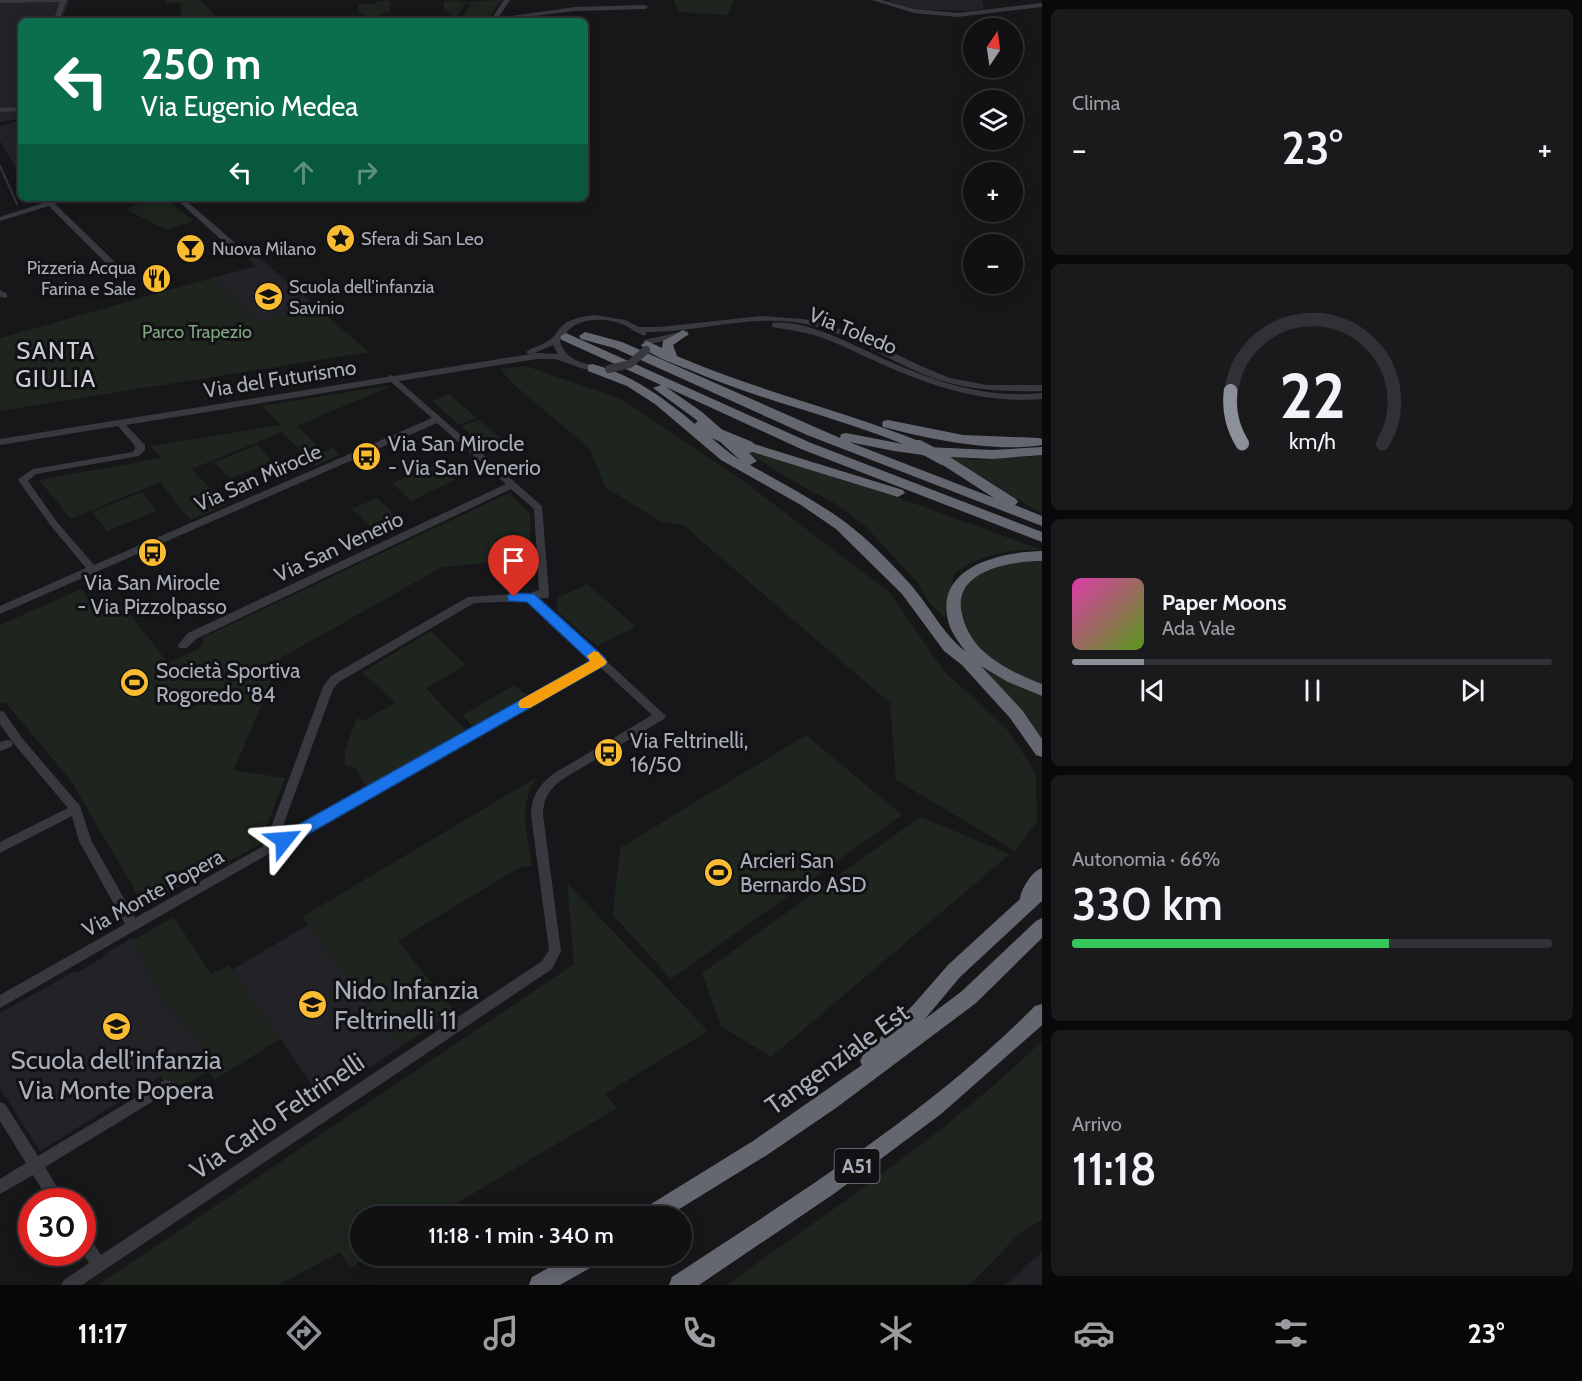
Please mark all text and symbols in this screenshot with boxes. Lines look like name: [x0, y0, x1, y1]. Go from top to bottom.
north arrow: [963, 18, 1023, 78]
map controls: [963, 18, 1023, 294]
text: 250 m: [141, 38, 261, 90]
icon: left: [42, 42, 120, 120]
text: Via Eugenio Medea: [141, 90, 358, 123]
button: layers: [963, 90, 1023, 150]
text: Clima: [1072, 91, 1120, 115]
text: 23°: [1281, 121, 1343, 175]
text: −: [1072, 129, 1087, 169]
text: +: [1537, 129, 1552, 169]
icon: left: [224, 156, 257, 189]
icon: ahead: [287, 156, 320, 189]
icon: right: [350, 156, 383, 189]
button: +: [963, 162, 1023, 222]
place icon: Sfera di San Leo: [324, 223, 356, 255]
place label: Sfera di San Leo: [361, 228, 484, 250]
bar icon: Nuova Milano: [175, 233, 207, 265]
button: −: [963, 234, 1023, 294]
place label: Nuova Milano: [212, 238, 316, 260]
place label: Pizzeria Acqua Farina e Sale: [27, 257, 136, 300]
restaurant icon: Pizzeria Acqua Farina e Sale: [141, 262, 173, 294]
place label: Scuola dell'infanzia Savinio: [289, 276, 435, 319]
school or university icon: Scuola dell'infanzia Savinio: [252, 281, 284, 313]
street label: Via Toledo: [805, 302, 901, 360]
park label: Parco Trapezio: [142, 321, 252, 343]
district label: SANTA GIULIA: [15, 336, 97, 393]
street label: Via del Futurismo: [202, 354, 358, 403]
text: 22: [1279, 358, 1345, 434]
text: km/h: [1289, 429, 1335, 455]
place label: Via San Mirocle - Via San Venerio: [388, 431, 541, 480]
street label: Via San Mirocle: [191, 438, 325, 517]
bus stop icon: Via San Mirocle - Via San Venerio: [351, 440, 383, 472]
street label: Via San Venerio: [270, 506, 407, 587]
pin: [488, 535, 539, 597]
bus stop icon: Via San Mirocle - Via Pizzolpasso: [136, 536, 168, 568]
icon: arrive: [497, 544, 530, 577]
place label: Via San Mirocle - Via Pizzolpasso: [77, 570, 227, 619]
text: Paper Moons: [1162, 589, 1286, 616]
text: Ada Vale: [1162, 616, 1235, 640]
place label: Società Sportiva Rogoredo '84: [156, 658, 300, 707]
sports icon: Società Sportiva Rogoredo '84: [119, 667, 151, 699]
icon: previous: [1136, 674, 1169, 707]
icon: pause: [1296, 674, 1329, 707]
icon: next: [1456, 674, 1489, 707]
place label: Via Feltrinelli, 16/50: [630, 728, 748, 777]
bus stop icon: Via Feltrinelli, 16/50: [593, 737, 625, 769]
position arrow: [252, 808, 316, 872]
street label: Via Monte Popera: [78, 843, 228, 942]
text: Autonomia · 66%: [1072, 847, 1220, 871]
place label: Arcieri San Bernardo ASD: [740, 848, 867, 897]
sports icon: Arcieri San Bernardo ASD: [703, 857, 735, 889]
text: 330 km: [1072, 877, 1223, 931]
place label: Nido Infanzia Feltrinelli 11: [334, 974, 479, 1036]
school or university icon: Nido Infanzia Feltrinelli 11: [297, 989, 329, 1021]
street label: Tangenziale Est: [759, 996, 915, 1122]
school or university icon: Scuola dell’infanzia Via Monte Popera: [100, 1010, 132, 1042]
place label: Scuola dell’infanzia Via Monte Popera: [11, 1044, 222, 1106]
street label: Via Carlo Feltrinelli: [184, 1046, 370, 1186]
text: Arrivo: [1072, 1112, 1122, 1136]
text: 11:18: [1072, 1142, 1157, 1196]
road number: A51: [834, 1149, 880, 1183]
speed limit sign: 30: [18, 1188, 96, 1266]
text: 11:18 · 1 min · 340 m: [428, 1222, 614, 1249]
icon: directions: [283, 1312, 325, 1354]
icon: music: [480, 1312, 522, 1354]
icon: phone: [678, 1312, 720, 1354]
icon: climate: [875, 1312, 917, 1354]
icon: car: [1073, 1312, 1115, 1354]
icon: filters: [1270, 1312, 1312, 1354]
text: 11:17: [78, 1317, 127, 1350]
text: 23°: [1468, 1317, 1504, 1350]

